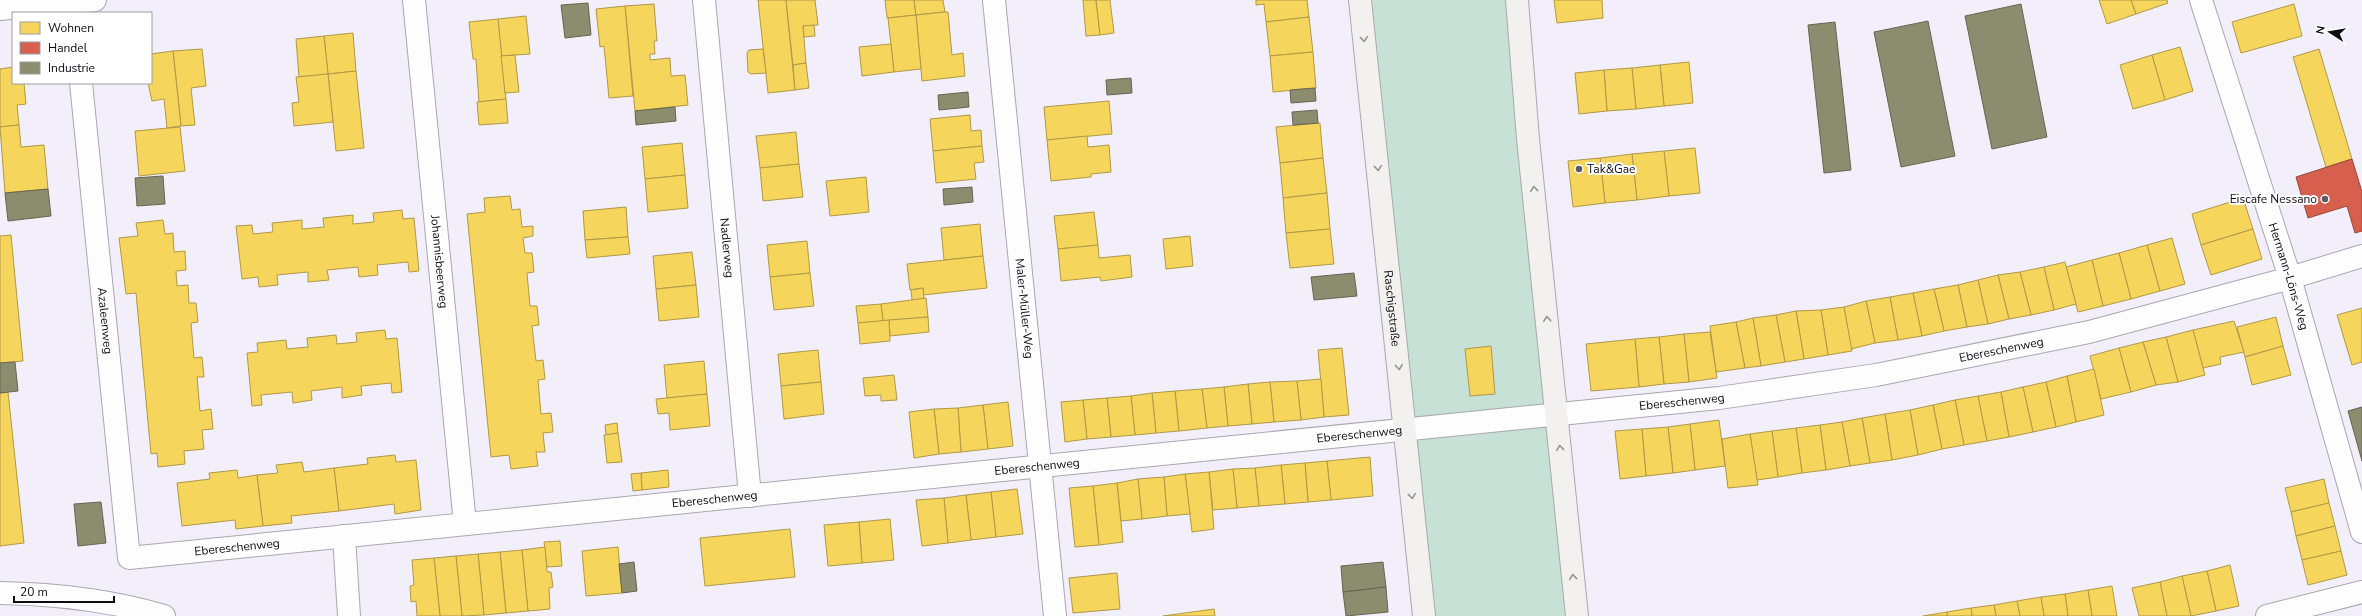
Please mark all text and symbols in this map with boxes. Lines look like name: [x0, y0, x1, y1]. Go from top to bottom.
legend: [12, 12, 152, 84]
north arrow: [2310, 12, 2350, 52]
text: Wohnen: [48, 20, 94, 36]
text: N: [2313, 24, 2329, 36]
one-way arrow: [1359, 36, 1368, 42]
text: Handel: [48, 40, 88, 56]
text: Industrie: [48, 60, 95, 76]
place label: Tak&Gae: [1587, 161, 1635, 177]
marker: Tak&Gae: [1574, 164, 1584, 174]
one-way arrow: [1373, 165, 1382, 171]
one-way arrow: [1529, 186, 1538, 192]
place label: Eiscafe Nessano: [2230, 191, 2317, 207]
marker: Eiscafe Nessano: [2320, 194, 2330, 204]
street label: Johannisbeerweg: [427, 213, 452, 309]
street label: Nadlerweg: [716, 217, 738, 279]
street label: Hermann-Löns-Weg: [2265, 221, 2312, 332]
street label: Maler-Müller-Weg: [1012, 258, 1037, 359]
street label: Raschigstraße: [1380, 269, 1404, 347]
street label: Azaleenweg: [94, 287, 116, 355]
one-way arrow: [1542, 315, 1551, 322]
street label: Ebereschenweg: [1958, 333, 2045, 366]
one-way arrow: [1394, 364, 1403, 370]
street label: Ebereschenweg: [1638, 389, 1726, 414]
street label: Ebereschenweg: [1316, 422, 1403, 446]
one-way arrow: [1555, 445, 1564, 451]
street label: Ebereschenweg: [994, 454, 1080, 479]
street label: Ebereschenweg: [671, 487, 758, 511]
one-way arrow: [1408, 493, 1417, 499]
street label: Ebereschenweg: [194, 535, 281, 559]
one-way arrow: [1569, 574, 1578, 580]
scale bar: [14, 578, 114, 604]
text: 20 m: [20, 584, 48, 600]

